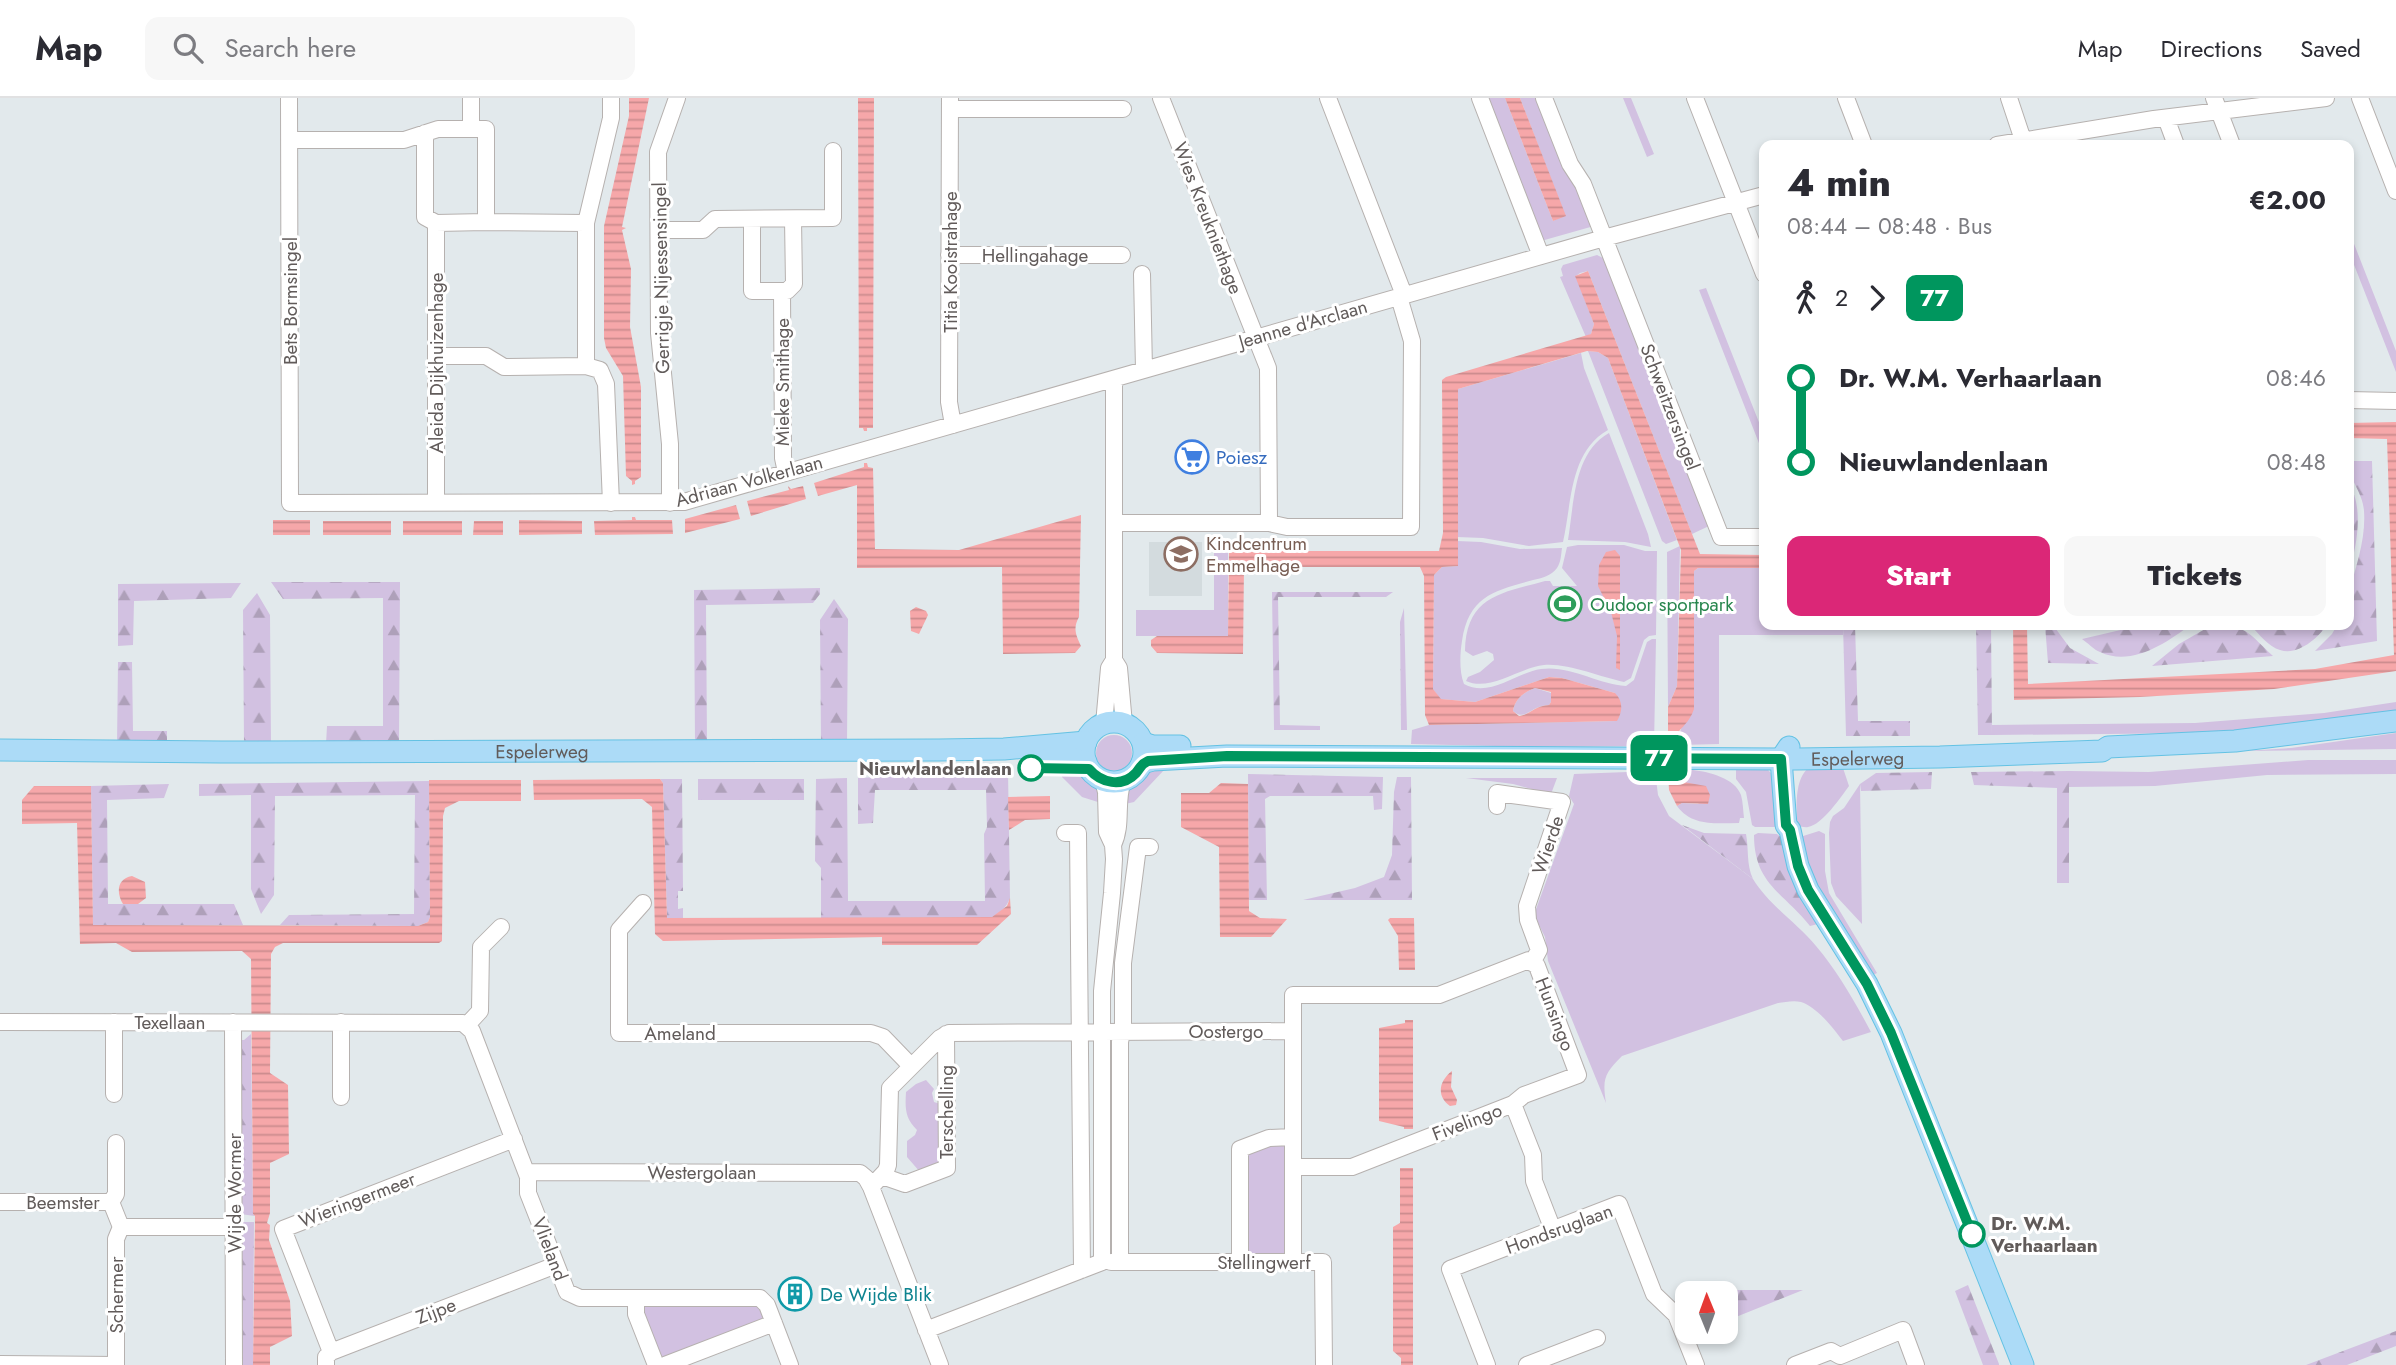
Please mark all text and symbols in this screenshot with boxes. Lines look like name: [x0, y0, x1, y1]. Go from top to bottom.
search box: [145, 17, 635, 80]
text: Map: [35, 25, 103, 72]
icon: search: [169, 29, 207, 67]
text: Search here: [225, 29, 356, 67]
text: Map: [2078, 31, 2123, 66]
text: Directions: [2161, 31, 2262, 66]
text: Saved: [2300, 31, 2361, 66]
street label: Wies Kreukniethage: [1167, 138, 1250, 298]
text: 4 min: [1787, 155, 1891, 210]
text: €2.00: [2249, 181, 2326, 219]
street label: Gerrigje Nijessensingel: [646, 182, 676, 374]
street label: Titia Kooistrahage: [937, 191, 964, 333]
text: 08:44 – 08:48 · Bus: [1787, 209, 1992, 243]
street label: Bets Bormsingel: [277, 237, 304, 365]
street label: Hellingahage: [982, 242, 1089, 269]
street label: Aleida Dijkhuizenhage: [423, 272, 450, 454]
icon: walk: [1787, 279, 1825, 317]
icon: forward: [1858, 279, 1896, 317]
text: 77: [1920, 280, 1949, 315]
text: 2: [1835, 281, 1848, 315]
street label: Jeanne d'Arclaan: [1233, 293, 1371, 356]
street label: Mieke Smithage: [769, 318, 796, 446]
street label: Schweitzersingel: [1633, 340, 1707, 474]
text: Dr. W.M. Verhaarlaan: [1839, 359, 2102, 397]
text: 08:46: [2266, 361, 2326, 395]
supermarket icon: Poiesz: [1173, 438, 1211, 476]
text: Nieuwlandenlaan: [1839, 443, 2048, 481]
place label: Poiesz: [1216, 444, 1268, 471]
text: 08:48: [2267, 445, 2326, 479]
street label: Adriaan Volkerlaan: [672, 448, 826, 514]
place label: Kindcentrum Emmelhage: [1206, 530, 1307, 579]
school or university icon: Kindcentrum Emmelhage: [1162, 535, 1200, 573]
button: Start: [1787, 536, 2050, 616]
button: Tickets: [2064, 536, 2326, 616]
sports icon: Oudoor sportpark: [1546, 585, 1584, 623]
place label: Oudoor sportpark: [1590, 591, 1734, 618]
line badge: 77: [1628, 735, 1690, 781]
street label: Espelerweg: [495, 737, 589, 765]
text: 77: [1645, 740, 1673, 775]
street label: Espelerweg: [1811, 744, 1904, 772]
place label: Nieuwlandenlaan: [859, 755, 1012, 782]
marker: Nieuwlandenlaan: [1018, 755, 1044, 781]
street label: Wierde: [1525, 812, 1571, 878]
street label: Hunsingo: [1529, 973, 1581, 1055]
street label: Texellaan: [135, 1009, 205, 1036]
street label: Oostergo: [1189, 1018, 1263, 1045]
street label: Ameland: [644, 1020, 716, 1047]
street label: Terschelling: [933, 1065, 960, 1159]
street label: Fivelingo: [1428, 1096, 1506, 1148]
street label: Wijde Wormer: [221, 1132, 248, 1253]
street label: Westergolaan: [647, 1159, 757, 1186]
street label: Wieringermeer: [295, 1165, 420, 1235]
street label: Beemster: [26, 1189, 100, 1216]
street label: Hondsruglaan: [1502, 1197, 1616, 1261]
place label: Dr. W.M. Verhaarlaan: [1990, 1210, 2098, 1259]
street label: Vlieland: [526, 1213, 574, 1285]
marker: Dr. W.M. Verhaarlaan: [1959, 1221, 1985, 1247]
street label: Stellingwerf: [1217, 1249, 1311, 1276]
street label: Schermer: [103, 1256, 130, 1333]
building icon: De Wijde Blik: [776, 1275, 814, 1313]
place label: De Wijde Blik: [820, 1281, 932, 1308]
north arrow: [1675, 1281, 1738, 1344]
map controls: [1675, 1281, 1738, 1344]
street label: Zijpe: [412, 1291, 460, 1331]

